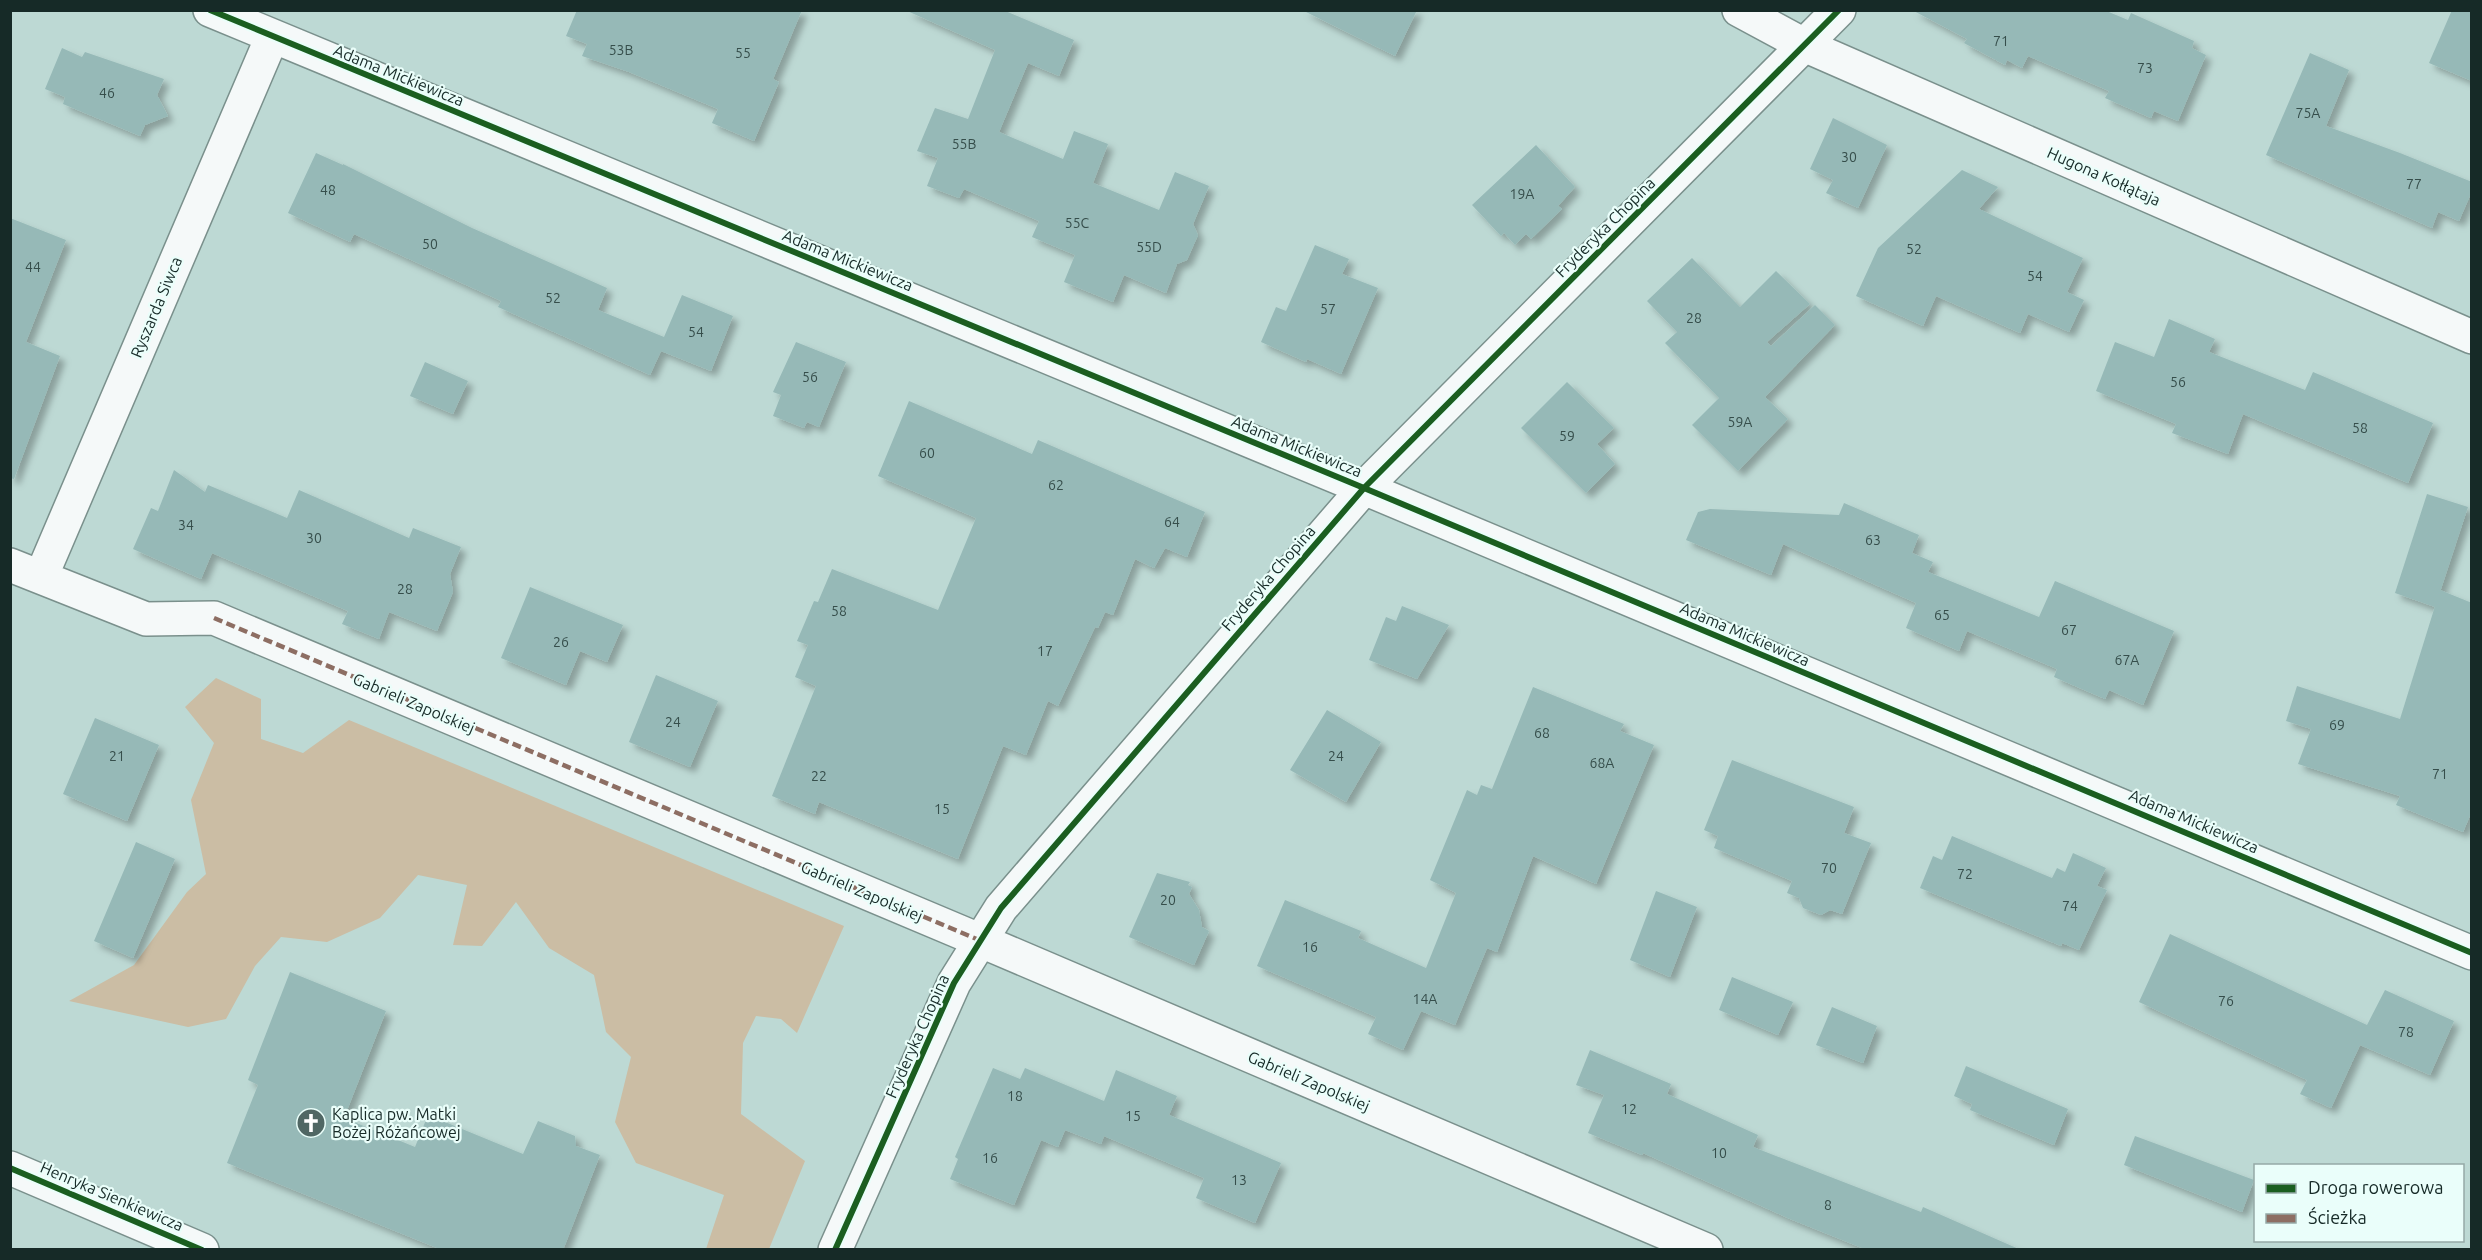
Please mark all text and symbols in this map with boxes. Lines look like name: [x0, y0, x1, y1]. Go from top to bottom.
house number: 71: [1993, 33, 2009, 49]
street label: Adama Mickiewicza: [331, 41, 467, 109]
house number: 53B: [609, 42, 633, 58]
house number: 55: [735, 45, 751, 61]
house number: 73: [2137, 60, 2153, 76]
house number: 46: [99, 85, 115, 101]
house number: 75A: [2296, 105, 2320, 121]
house number: 55B: [952, 136, 976, 152]
street label: Hugona Kołłątaja: [2045, 143, 2163, 209]
house number: 30: [1841, 149, 1857, 165]
street label: Fryderyka Chopina: [1551, 173, 1659, 281]
house number: 77: [2406, 176, 2422, 192]
house number: 48: [320, 182, 336, 198]
house number: 19A: [1510, 186, 1534, 202]
house number: 55C: [1065, 215, 1090, 231]
street label: Adama Mickiewicza: [780, 226, 916, 294]
house number: 50: [422, 236, 438, 252]
house number: 55D: [1136, 239, 1162, 255]
house number: 52: [1906, 241, 1922, 257]
street label: Ryszarda Siwca: [127, 254, 185, 360]
house number: 44: [25, 259, 41, 275]
house number: 54: [2027, 268, 2043, 284]
house number: 52: [545, 290, 561, 306]
house number: 57: [1320, 301, 1336, 317]
house number: 28: [1686, 310, 1702, 326]
house number: 54: [688, 324, 704, 340]
house number: 56: [802, 369, 818, 385]
house number: 56: [2170, 374, 2186, 390]
street label: Adama Mickiewicza: [1229, 412, 1365, 480]
house number: 59A: [1728, 414, 1752, 430]
house number: 58: [2352, 420, 2368, 436]
house number: 59: [1559, 428, 1575, 444]
house number: 60: [919, 445, 935, 461]
house number: 62: [1048, 477, 1064, 493]
house number: 64: [1164, 514, 1180, 530]
house number: 34: [178, 517, 194, 533]
street label: Fryderyka Chopina: [1217, 522, 1319, 634]
house number: 30: [306, 530, 322, 546]
house number: 63: [1865, 532, 1881, 548]
house number: 28: [397, 581, 413, 597]
street label: Adama Mickiewicza: [1678, 599, 1812, 669]
house number: 58: [831, 603, 847, 619]
house number: 65: [1934, 607, 1950, 623]
house number: 67: [2061, 622, 2077, 638]
house number: 26: [553, 634, 569, 650]
house number: 17: [1037, 643, 1053, 659]
house number: 67A: [2115, 652, 2139, 668]
street label: Gabrieli Zapolskiej: [350, 669, 478, 737]
house number: 24: [665, 714, 681, 730]
house number: 69: [2329, 717, 2345, 733]
house number: 68: [1534, 725, 1550, 741]
house number: 21: [109, 748, 125, 764]
house number: 24: [1328, 748, 1344, 764]
house number: 68A: [1590, 755, 1614, 771]
house number: 71: [2432, 766, 2448, 782]
house number: 22: [811, 768, 827, 784]
street label: Adama Mickiewicza: [2127, 786, 2261, 856]
house number: 15: [934, 801, 950, 817]
street label: Gabrieli Zapolskiej: [798, 857, 926, 925]
house number: 70: [1821, 860, 1837, 876]
house number: 72: [1957, 866, 1973, 882]
house number: 20: [1160, 892, 1176, 908]
house number: 74: [2062, 898, 2078, 914]
house number: 16: [1302, 939, 1318, 955]
street label: Fryderyka Chopina: [882, 971, 952, 1101]
house number: 14A: [1413, 991, 1437, 1007]
house number: 76: [2218, 993, 2234, 1009]
house number: 78: [2398, 1024, 2414, 1040]
street label: Gabrieli Zapolskiej: [1245, 1047, 1373, 1115]
house number: 18: [1007, 1088, 1023, 1104]
house number: 12: [1621, 1101, 1637, 1117]
place label: Kaplica pw. Matki Bożej Różańcowej: [332, 1105, 461, 1141]
church icon: Kaplica pw. Matki Bożej Różańcowej: [295, 1107, 327, 1139]
house number: 15: [1125, 1108, 1141, 1124]
house number: 10: [1711, 1145, 1727, 1161]
house number: 16: [982, 1150, 998, 1166]
street label: Henryka Sienkiewicza: [38, 1158, 186, 1234]
legend: [2254, 1164, 2464, 1242]
house number: 13: [1231, 1172, 1247, 1188]
text: Droga rowerowa: [2308, 1177, 2444, 1197]
house number: 8: [1824, 1197, 1832, 1213]
text: Ścieżka: [2308, 1206, 2367, 1227]

